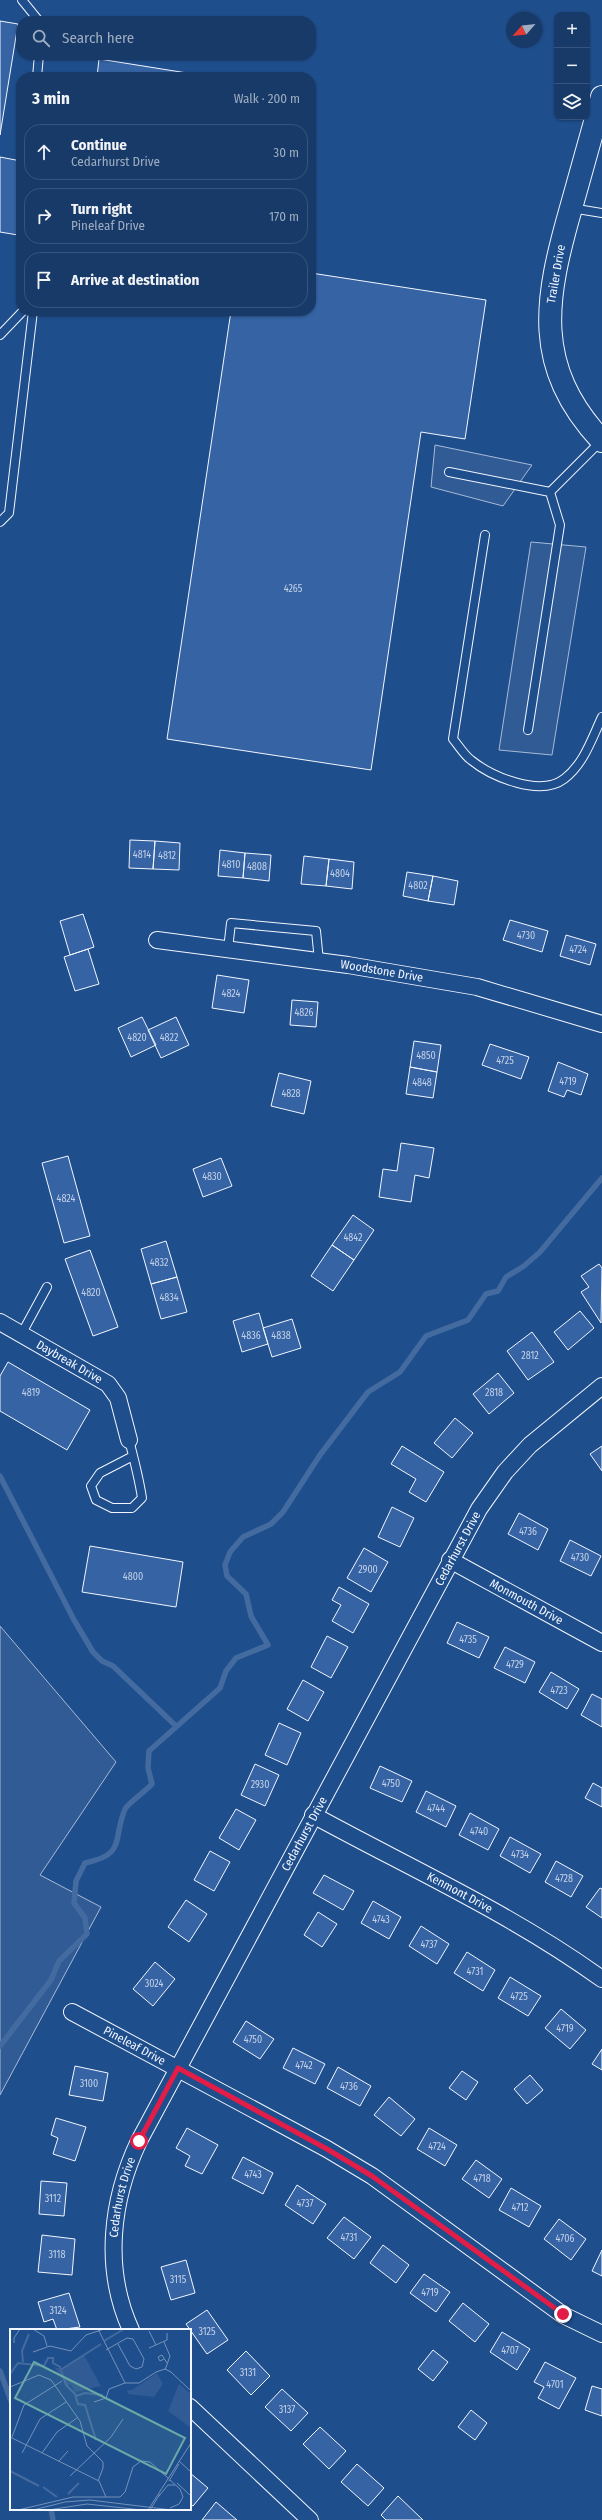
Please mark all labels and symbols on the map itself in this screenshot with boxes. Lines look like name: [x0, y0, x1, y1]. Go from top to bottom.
north arrow: [506, 12, 542, 48]
street label: Trailer Drive: [544, 243, 568, 304]
house number: 4265: [284, 583, 303, 595]
house number: 4814: [133, 849, 151, 861]
house number: 4812: [158, 850, 177, 862]
house number: 4810: [222, 859, 240, 871]
house number: 4808: [247, 861, 267, 873]
house number: 4804: [330, 868, 350, 880]
house number: 4802: [408, 880, 428, 892]
house number: 4730: [517, 930, 535, 942]
house number: 4724: [569, 944, 587, 956]
street label: Woodstone Drive: [340, 957, 424, 985]
house number: 4824: [222, 988, 241, 1000]
house number: 4826: [294, 1007, 314, 1019]
house number: 4820: [127, 1032, 147, 1044]
house number: 4822: [160, 1032, 179, 1044]
house number: 4850: [416, 1050, 436, 1062]
house number: 4725: [496, 1055, 514, 1067]
house number: 4719: [559, 1076, 577, 1088]
house number: 4848: [412, 1077, 432, 1089]
house number: 4828: [281, 1088, 301, 1100]
house number: 4830: [202, 1171, 222, 1183]
house number: 4824: [57, 1193, 76, 1205]
house number: 4842: [344, 1232, 363, 1244]
house number: 4832: [150, 1257, 169, 1269]
house number: 4820: [81, 1287, 101, 1299]
house number: 4834: [159, 1292, 179, 1304]
house number: 4836: [241, 1330, 261, 1342]
house number: 4838: [271, 1330, 291, 1342]
street label: Daybreak Drive: [34, 1337, 105, 1386]
house number: 2812: [521, 1350, 539, 1362]
house number: 4819: [22, 1387, 40, 1399]
house number: 2818: [485, 1387, 503, 1399]
street label: Cedarhurst Drive: [432, 1509, 483, 1588]
house number: 4736: [519, 1526, 537, 1538]
house number: 4730: [571, 1552, 589, 1564]
house number: 2900: [358, 1564, 378, 1576]
house number: 4800: [123, 1571, 143, 1583]
street label: Monmouth Drive: [487, 1576, 566, 1627]
house number: 4735: [459, 1634, 477, 1646]
house number: 4729: [506, 1659, 524, 1671]
house number: 4723: [550, 1685, 568, 1697]
house number: 4750: [382, 1778, 400, 1790]
house number: 2930: [251, 1779, 269, 1791]
street label: Cedarhurst Drive: [279, 1794, 330, 1873]
house number: 4744: [427, 1803, 445, 1815]
house number: 4740: [470, 1826, 488, 1838]
house number: 4734: [511, 1849, 529, 1861]
street label: Kenmont Drive: [425, 1869, 495, 1916]
house number: 4728: [555, 1873, 573, 1885]
house number: 4743: [372, 1914, 390, 1926]
house number: 4737: [420, 1939, 438, 1951]
house number: 4731: [467, 1966, 483, 1978]
house number: 3024: [145, 1978, 163, 1990]
house number: 4725: [510, 1991, 528, 2003]
street label: Pineleaf Drive: [101, 2023, 168, 2068]
house number: 4719: [556, 2023, 574, 2035]
house number: 4750: [244, 2034, 262, 2046]
house number: 4742: [295, 2060, 313, 2072]
house number: 3100: [80, 2078, 98, 2090]
house number: 4736: [340, 2081, 358, 2093]
route start: [130, 2132, 148, 2150]
house number: 4724: [428, 2141, 446, 2153]
street label: Cedarhurst Drive: [107, 2155, 138, 2238]
house number: 4743: [244, 2169, 262, 2181]
house number: 4718: [473, 2173, 491, 2185]
house number: 3112: [45, 2193, 62, 2205]
house number: 4737: [296, 2198, 314, 2210]
house number: 4712: [512, 2202, 529, 2214]
house number: 4731: [341, 2232, 357, 2244]
house number: 4706: [556, 2233, 574, 2245]
house number: 3118: [49, 2249, 65, 2261]
house number: 3115: [170, 2274, 187, 2286]
house number: 4719: [421, 2287, 439, 2299]
house number: 3124: [49, 2305, 67, 2317]
route end: [554, 2305, 572, 2323]
house number: 3125: [198, 2326, 216, 2338]
inset map: [10, 2329, 191, 2510]
house number: 4707: [501, 2345, 519, 2357]
house number: 3131: [240, 2367, 256, 2379]
house number: 4701: [546, 2379, 564, 2391]
house number: 3137: [279, 2404, 295, 2416]

